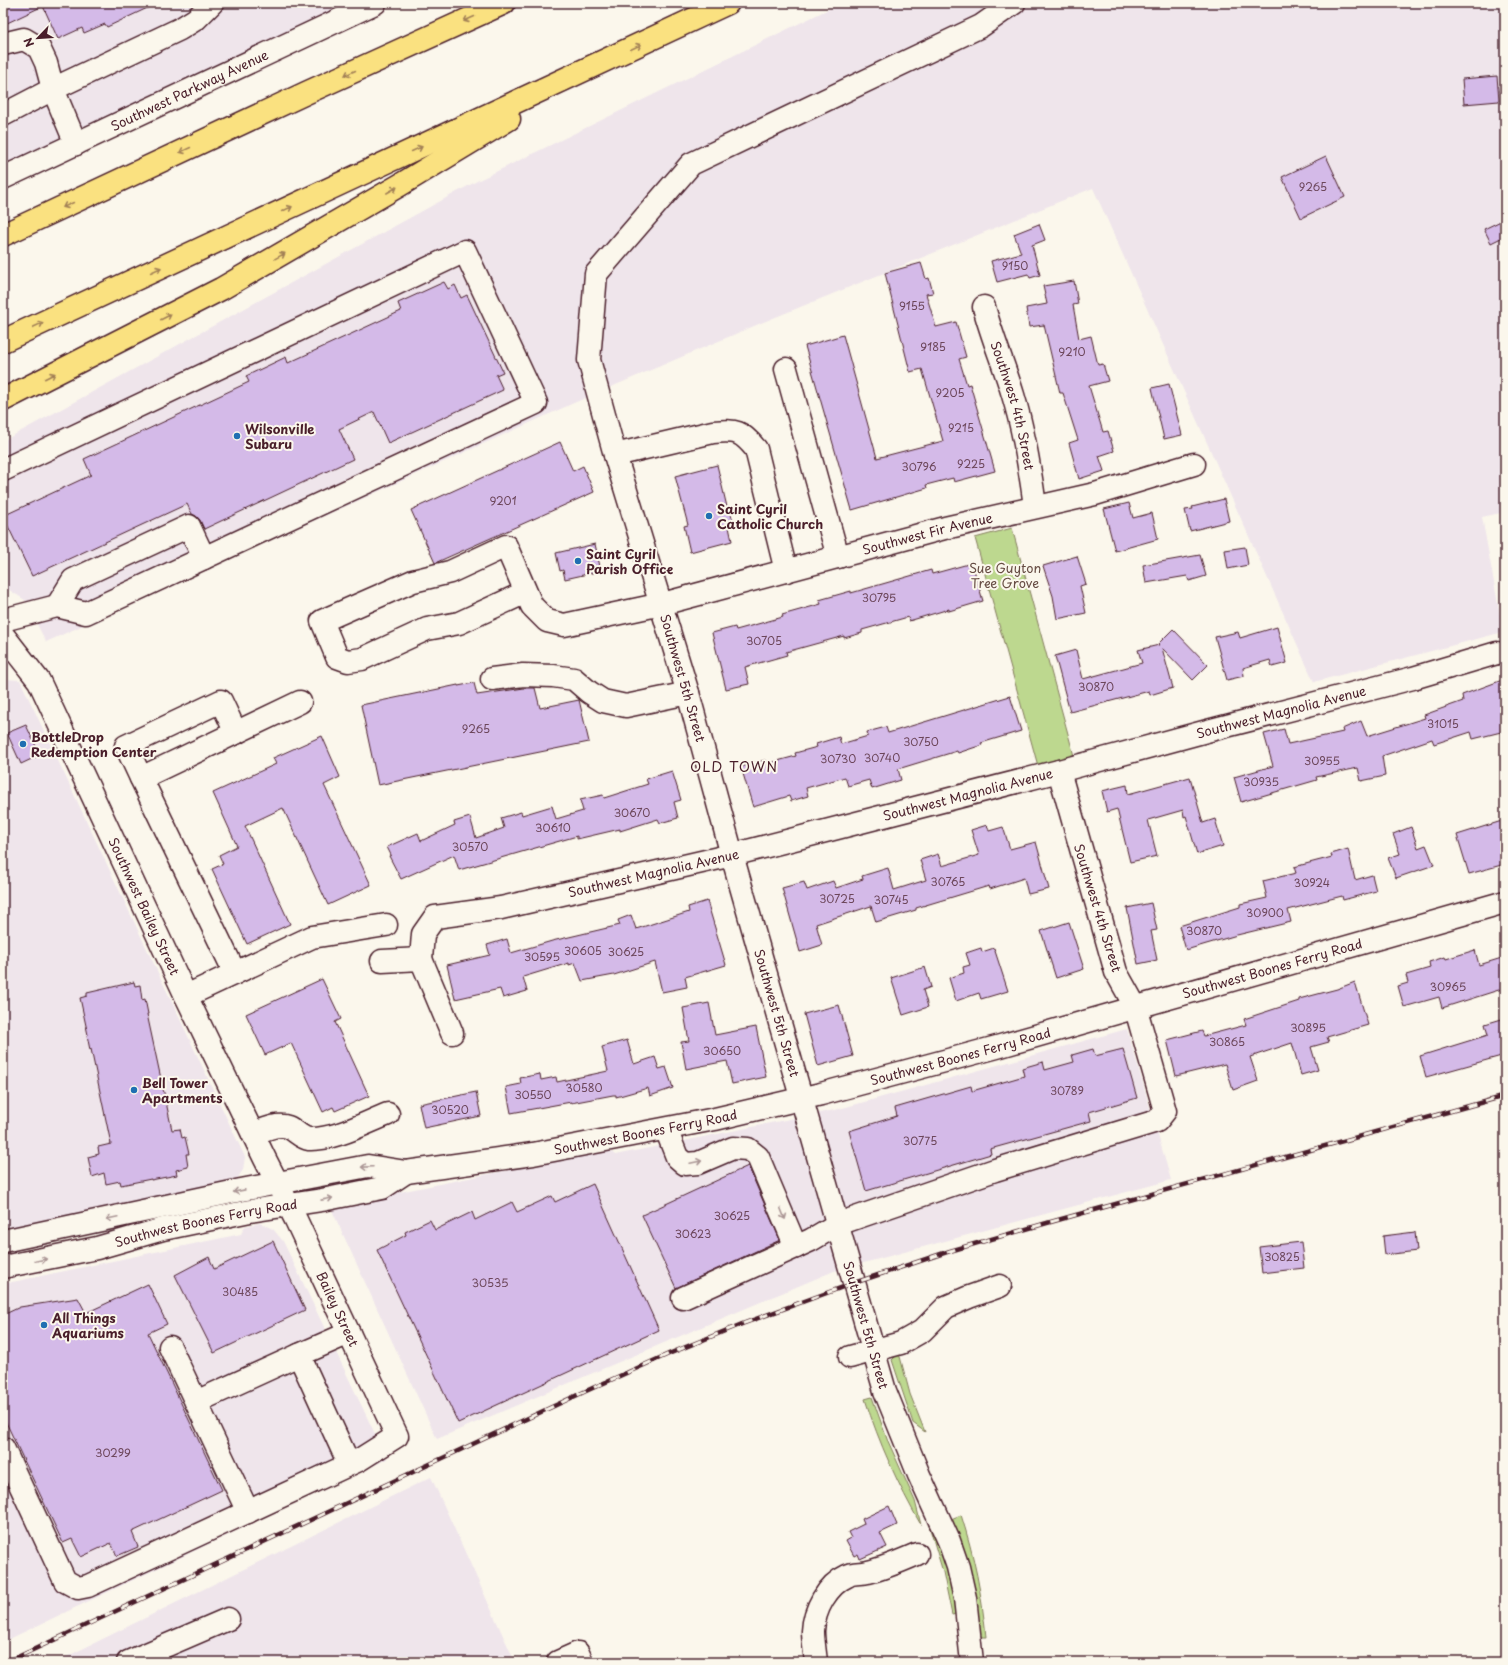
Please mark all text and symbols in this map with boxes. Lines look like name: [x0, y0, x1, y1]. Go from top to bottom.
one-way arrow: [463, 16, 475, 23]
north arrow: [18, 18, 58, 58]
text: N: [19, 35, 38, 50]
one-way arrow: [630, 43, 642, 50]
street label: Southwest Parkway Avenue: [107, 45, 271, 135]
one-way arrow: [345, 70, 357, 77]
one-way arrow: [411, 145, 423, 152]
one-way arrow: [180, 147, 192, 154]
house number: 9265: [1299, 178, 1327, 195]
one-way arrow: [386, 186, 398, 194]
one-way arrow: [62, 202, 74, 209]
one-way arrow: [280, 205, 292, 212]
one-way arrow: [274, 251, 286, 259]
house number: 9150: [1002, 257, 1028, 274]
one-way arrow: [150, 266, 162, 273]
house number: 9155: [899, 297, 925, 314]
one-way arrow: [159, 313, 171, 320]
one-way arrow: [32, 321, 44, 328]
house number: 9185: [920, 338, 946, 355]
street label: Southwest 4th Street: [986, 338, 1040, 471]
house number: 9210: [1058, 343, 1086, 360]
one-way arrow: [44, 372, 56, 380]
house number: 9205: [935, 384, 965, 401]
place label: Wilsonville Subaru: [245, 419, 314, 453]
house number: 9215: [948, 419, 974, 436]
marker: Wilsonville Subaru: [232, 431, 242, 441]
house number: 9225: [957, 455, 985, 472]
house number: 30796: [902, 458, 937, 475]
house number: 9201: [489, 492, 517, 509]
place label: Saint Cyril Catholic Church: [717, 499, 823, 533]
street label: Southwest Fir Avenue: [860, 508, 994, 559]
marker: Saint Cyril Catholic Church: [704, 511, 714, 521]
place label: Saint Cyril Parish Office: [586, 544, 673, 578]
marker: Saint Cyril Parish Office: [573, 556, 583, 566]
park label: Sue Guyton Tree Grove: [969, 558, 1041, 592]
house number: 30795: [862, 589, 896, 606]
street label: Southwest 5th Street: [656, 612, 711, 744]
house number: 30705: [746, 632, 782, 649]
house number: 30870: [1078, 678, 1114, 695]
street label: Southwest Magnolia Avenue: [1194, 680, 1368, 742]
house number: 31015: [1427, 715, 1459, 732]
house number: 9265: [462, 720, 490, 737]
place label: BottleDrop Redemption Center: [31, 727, 157, 761]
house number: 30750: [903, 733, 939, 750]
marker: BottleDrop Redemption Center: [18, 739, 28, 749]
house number: 30740: [864, 749, 900, 766]
house number: 30730: [820, 750, 856, 767]
house number: 30955: [1304, 752, 1340, 769]
district label: OLD TOWN: [690, 756, 778, 777]
street label: Southwest Magnolia Avenue: [881, 763, 1055, 825]
house number: 30935: [1243, 773, 1279, 790]
house number: 30670: [614, 804, 650, 821]
house number: 30610: [535, 819, 571, 836]
street label: Southwest Bailey Street: [104, 834, 185, 978]
house number: 30570: [452, 838, 488, 855]
street label: Southwest 4th Street: [1070, 841, 1127, 974]
street label: Southwest Magnolia Avenue: [566, 844, 741, 901]
house number: 30765: [931, 873, 965, 890]
house number: 30924: [1294, 874, 1330, 891]
house number: 30725: [819, 890, 855, 907]
house number: 30745: [873, 891, 909, 908]
house number: 30900: [1246, 904, 1284, 921]
house number: 30870: [1186, 922, 1222, 939]
street label: Southwest Boones Ferry Road: [1180, 933, 1364, 1003]
house number: 30605: [564, 942, 602, 959]
house number: 30625: [608, 943, 644, 960]
street label: Southwest 5th Street: [750, 947, 805, 1079]
house number: 30595: [524, 948, 560, 965]
house number: 30965: [1430, 978, 1466, 995]
house number: 30895: [1290, 1019, 1326, 1036]
street label: Southwest Boones Ferry Road: [868, 1022, 1053, 1089]
house number: 30865: [1209, 1033, 1245, 1050]
house number: 30650: [703, 1042, 741, 1059]
place label: Bell Tower Apartments: [142, 1073, 223, 1107]
house number: 30580: [565, 1079, 603, 1096]
house number: 30789: [1050, 1082, 1084, 1099]
marker: Bell Tower Apartments: [129, 1085, 139, 1095]
house number: 30550: [514, 1086, 552, 1103]
house number: 30520: [431, 1101, 469, 1118]
street label: Southwest Boones Ferry Road: [552, 1104, 739, 1159]
house number: 30775: [903, 1132, 937, 1149]
one-way arrow: [689, 1158, 702, 1166]
one-way arrow: [361, 1163, 374, 1171]
one-way arrow: [233, 1187, 246, 1195]
street label: Southwest Boones Ferry Road: [112, 1194, 299, 1251]
one-way arrow: [320, 1195, 333, 1203]
house number: 30625: [714, 1207, 750, 1224]
one-way arrow: [780, 1208, 787, 1220]
one-way arrow: [106, 1214, 119, 1222]
house number: 30623: [675, 1225, 711, 1242]
house number: 30825: [1264, 1248, 1300, 1265]
one-way arrow: [34, 1255, 47, 1263]
street label: Southwest 5th Street: [839, 1259, 894, 1391]
street label: Bailey Street: [312, 1268, 364, 1350]
house number: 30535: [472, 1274, 508, 1291]
house number: 30485: [222, 1283, 258, 1300]
place label: All Things Aquariums: [51, 1308, 124, 1342]
marker: All Things Aquariums: [39, 1320, 49, 1330]
house number: 30299: [95, 1444, 131, 1461]

